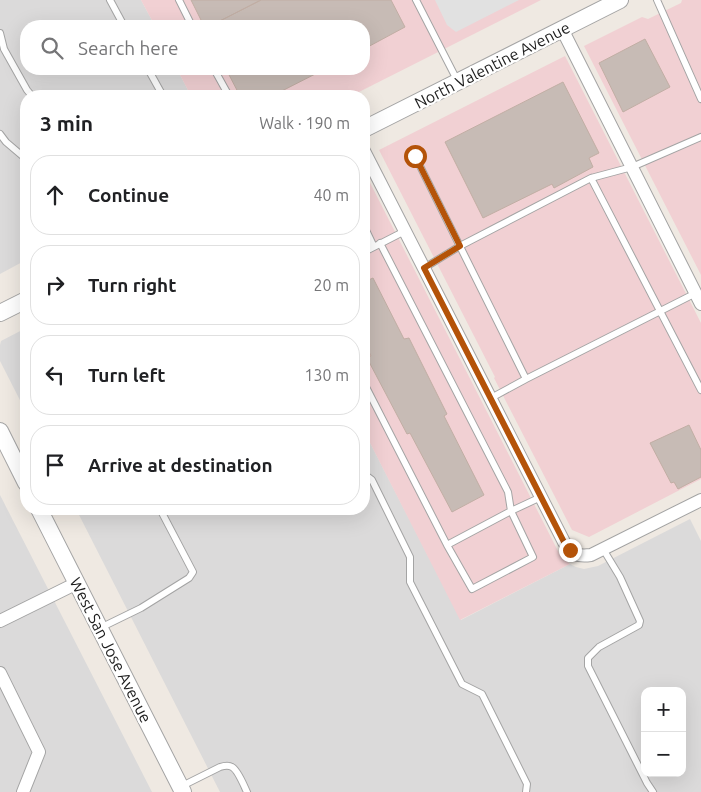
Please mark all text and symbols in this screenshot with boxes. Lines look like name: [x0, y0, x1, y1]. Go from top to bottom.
street label: North Valentine Avenue: [411, 18, 573, 112]
search box: [20, 20, 370, 75]
icon: search: [38, 34, 66, 62]
text: Search here: [78, 37, 178, 59]
text: 3 min: [40, 111, 93, 135]
text: Walk · 190 m: [259, 114, 350, 132]
route start: [404, 145, 427, 168]
icon: ahead: [41, 181, 69, 209]
text: Continue: [88, 184, 169, 206]
text: 40 m: [313, 186, 349, 204]
icon: right: [41, 271, 69, 299]
text: Turn right: [88, 274, 176, 296]
text: 20 m: [313, 276, 349, 294]
icon: left: [41, 361, 69, 389]
text: Turn left: [88, 364, 166, 386]
text: 130 m: [304, 366, 349, 384]
icon: arrive: [41, 451, 69, 479]
text: Arrive at destination: [88, 454, 273, 476]
route end: [559, 539, 582, 562]
street label: West San Jose Avenue: [67, 575, 155, 725]
map controls: [641, 687, 686, 777]
button: +: [641, 687, 686, 732]
button: −: [641, 732, 686, 777]

